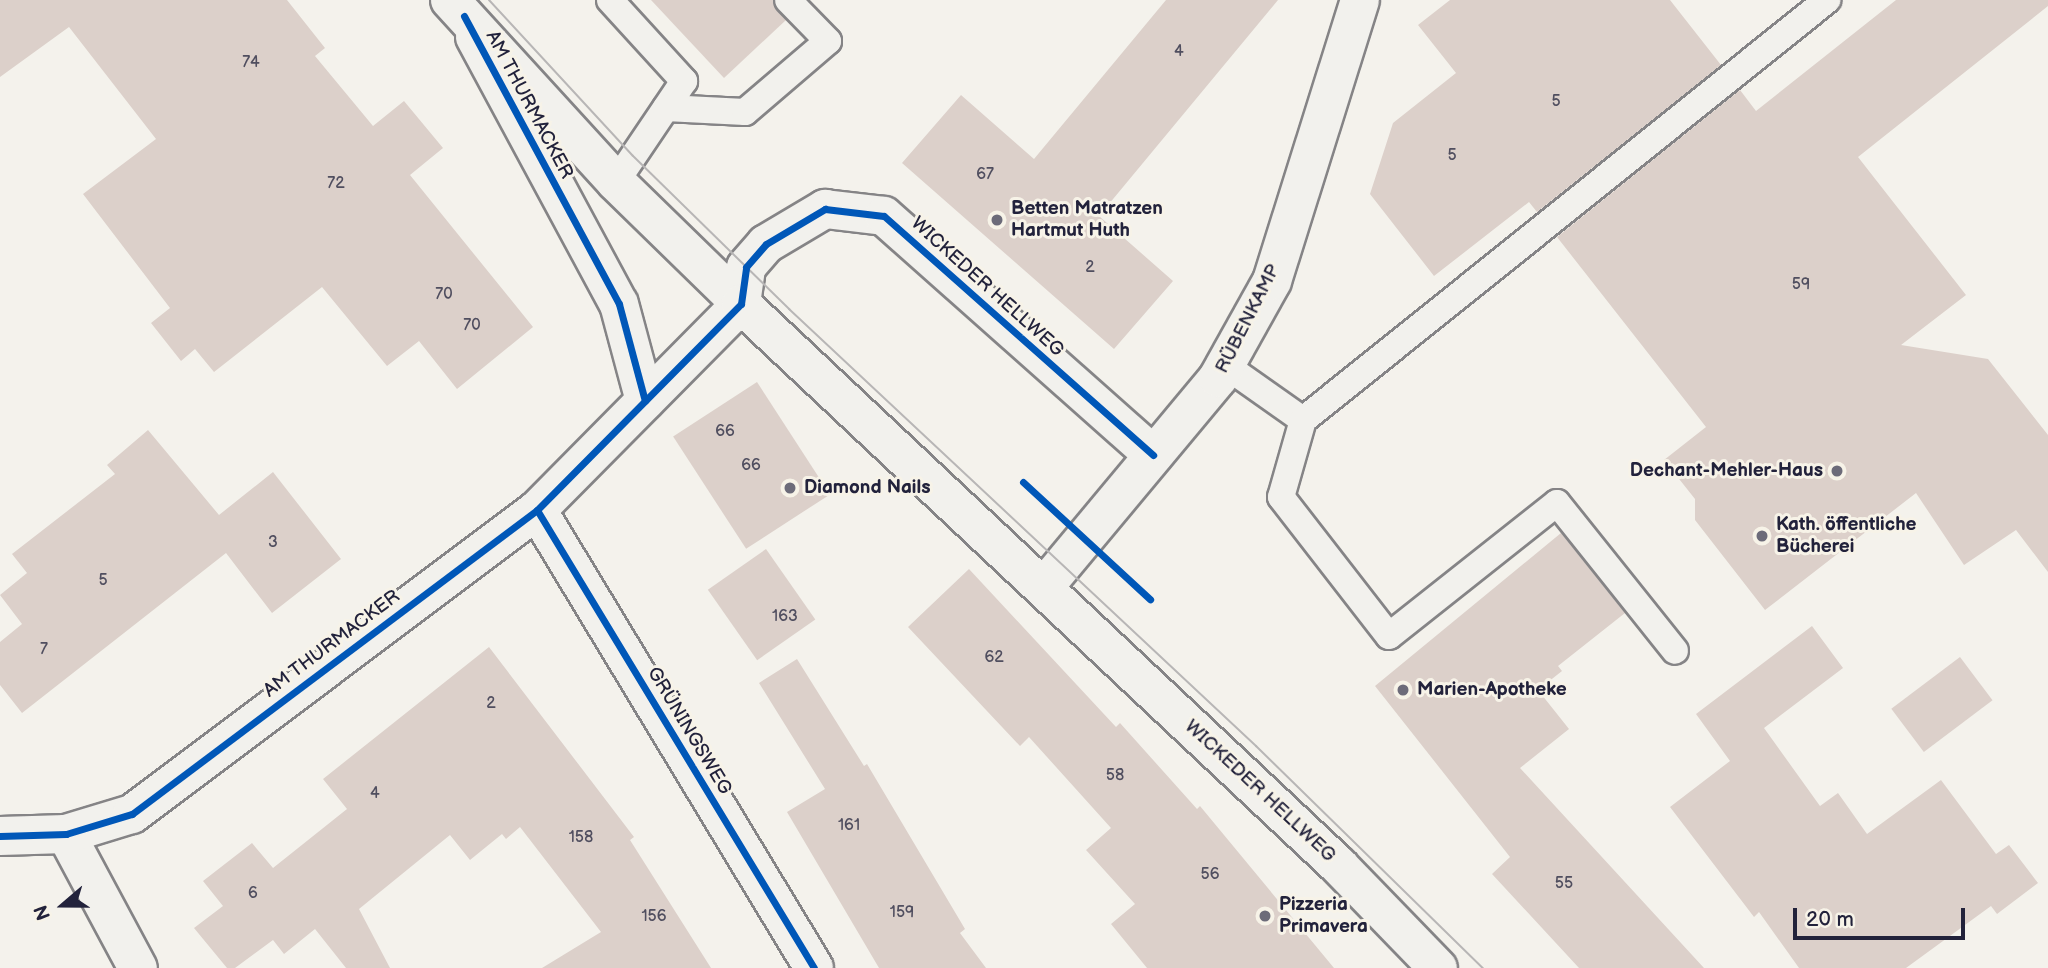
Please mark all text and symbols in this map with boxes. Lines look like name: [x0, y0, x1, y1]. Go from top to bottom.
street label: AM THURMACKER: [480, 27, 578, 183]
house number: 4: [1174, 42, 1184, 62]
house number: 74: [242, 53, 260, 73]
house number: 5: [1551, 92, 1561, 112]
house number: 5: [1447, 146, 1457, 166]
house number: 67: [976, 165, 994, 185]
house number: 72: [327, 174, 345, 194]
place label: Betten Matratzen Hartmut Huth: [1011, 198, 1163, 242]
street label: WICKEDER HELLWEG: [906, 212, 1068, 362]
marker: Betten Matratzen Hartmut Huth: [989, 212, 1005, 228]
house number: 2: [1085, 258, 1095, 278]
street label: RÜBENKAMP: [1211, 261, 1285, 377]
house number: 59: [1792, 275, 1810, 295]
house number: 70: [435, 285, 453, 305]
house number: 70: [463, 316, 481, 336]
house number: 66: [715, 422, 735, 442]
house number: 66: [741, 456, 761, 476]
place label: Dechant-Mehler-Haus: [1630, 460, 1823, 482]
marker: Dechant-Mehler-Haus: [1829, 463, 1845, 479]
place label: Diamond Nails: [804, 477, 931, 499]
marker: Diamond Nails: [782, 480, 798, 496]
place label: Kath. öffentliche Bücherei: [1776, 514, 1916, 558]
marker: Kath. öffentliche Bücherei: [1754, 528, 1770, 544]
house number: 3: [268, 533, 278, 553]
house number: 5: [98, 571, 108, 591]
street label: AM THURMACKER: [259, 585, 405, 703]
house number: 163: [772, 607, 798, 627]
house number: 7: [40, 640, 48, 660]
house number: 62: [984, 648, 1004, 668]
street label: GRÜNINGSWEG: [642, 663, 736, 799]
place label: Marien-Apotheke: [1417, 679, 1567, 701]
marker: Marien-Apotheke: [1395, 682, 1411, 698]
house number: 2: [486, 694, 496, 714]
street label: WICKEDER HELLWEG: [1180, 715, 1340, 867]
house number: 58: [1106, 766, 1124, 786]
house number: 4: [370, 784, 380, 804]
house number: 161: [838, 816, 860, 836]
house number: 158: [569, 828, 593, 848]
house number: 56: [1201, 865, 1219, 885]
north arrow: [28, 870, 98, 940]
house number: 55: [1555, 874, 1573, 894]
house number: 6: [248, 884, 258, 904]
place label: Pizzeria Primavera: [1279, 894, 1368, 938]
scale bar: [1796, 894, 1968, 938]
text: N: [30, 902, 56, 923]
house number: 159: [890, 903, 914, 923]
house number: 156: [641, 907, 667, 927]
text: 20 m: [1806, 907, 1854, 932]
marker: Pizzeria Primavera: [1257, 908, 1273, 924]

